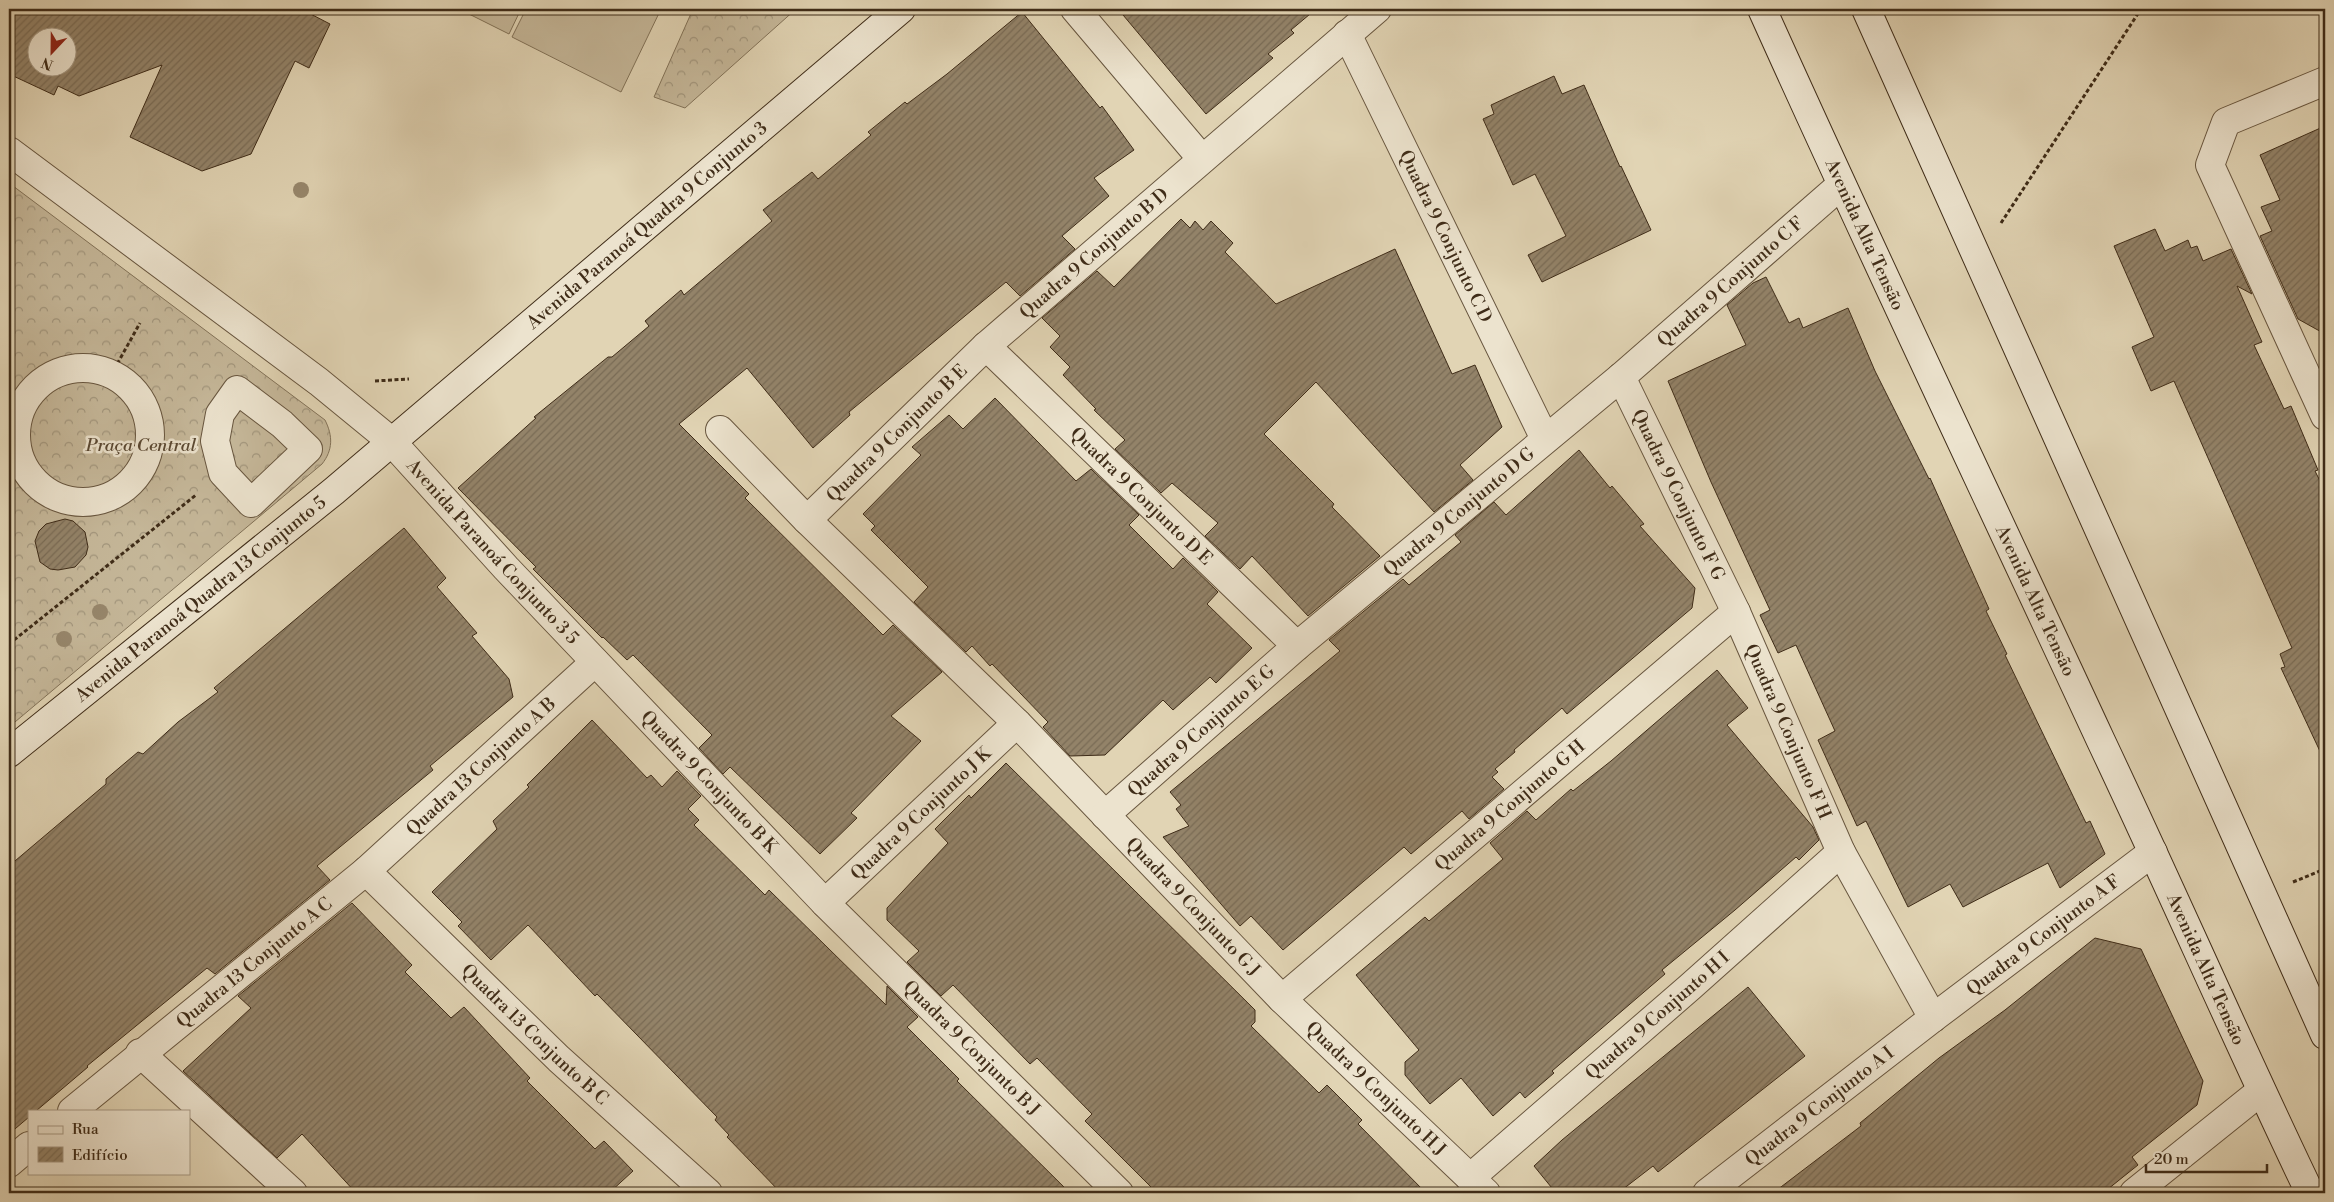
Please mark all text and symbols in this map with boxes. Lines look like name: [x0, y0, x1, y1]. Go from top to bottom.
north arrow: [28, 28, 78, 78]
text: N: [39, 53, 56, 74]
street label: Avenida Paranoá Quadra 9 Conjunto 3: [521, 116, 772, 335]
street label: Quadra 9 Conjunto C D: [1394, 146, 1498, 326]
street label: Avenida Alta Tensão: [1820, 154, 1910, 314]
street label: Quadra 9 Conjunto B D: [1015, 183, 1173, 324]
street label: Quadra 9 Conjunto C F: [1652, 211, 1808, 352]
street label: Quadra 9 Conjunto B E: [821, 359, 972, 507]
street label: Quadra 9 Conjunto F G: [1627, 405, 1731, 585]
street label: Quadra 9 Conjunto D E: [1065, 422, 1218, 570]
park label: Praça Central: [85, 434, 196, 457]
street label: Quadra 9 Conjunto D G: [1378, 442, 1540, 581]
street label: Avenida Paranoá Conjunto 3 5: [401, 454, 584, 649]
street label: Avenida Paranoá Quadra 13 Conjunto 5: [70, 491, 331, 707]
street label: Avenida Alta Tensão: [1990, 521, 2081, 680]
street label: Quadra 9 Conjunto F H: [1740, 640, 1837, 823]
street label: Quadra 9 Conjunto E G: [1123, 659, 1280, 801]
street label: Quadra 13 Conjunto A B: [401, 692, 560, 840]
street label: Quadra 9 Conjunto B K: [636, 705, 784, 859]
street label: Quadra 9 Conjunto G H: [1430, 734, 1590, 876]
street label: Quadra 9 Conjunto J K: [846, 741, 997, 885]
street label: Quadra 9 Conjunto G J: [1121, 832, 1266, 981]
street label: Quadra 9 Conjunto A F: [1962, 869, 2125, 1000]
street label: Avenida Alta Tensão: [2161, 889, 2251, 1049]
street label: Quadra 13 Conjunto A C: [172, 892, 337, 1033]
street label: Quadra 9 Conjunto H I: [1580, 946, 1734, 1084]
street label: Quadra 13 Conjunto B C: [457, 959, 613, 1110]
street label: Quadra 9 Conjunto B J: [898, 975, 1045, 1121]
street label: Quadra 9 Conjunto H J: [1301, 1016, 1451, 1161]
street label: Quadra 9 Conjunto A I: [1740, 1041, 1898, 1171]
legend: [28, 1110, 190, 1174]
text: Rua: [72, 1120, 99, 1139]
scale bar: [2146, 1142, 2268, 1174]
text: Edifício: [72, 1146, 128, 1165]
text: 20 m: [2154, 1150, 2189, 1169]

